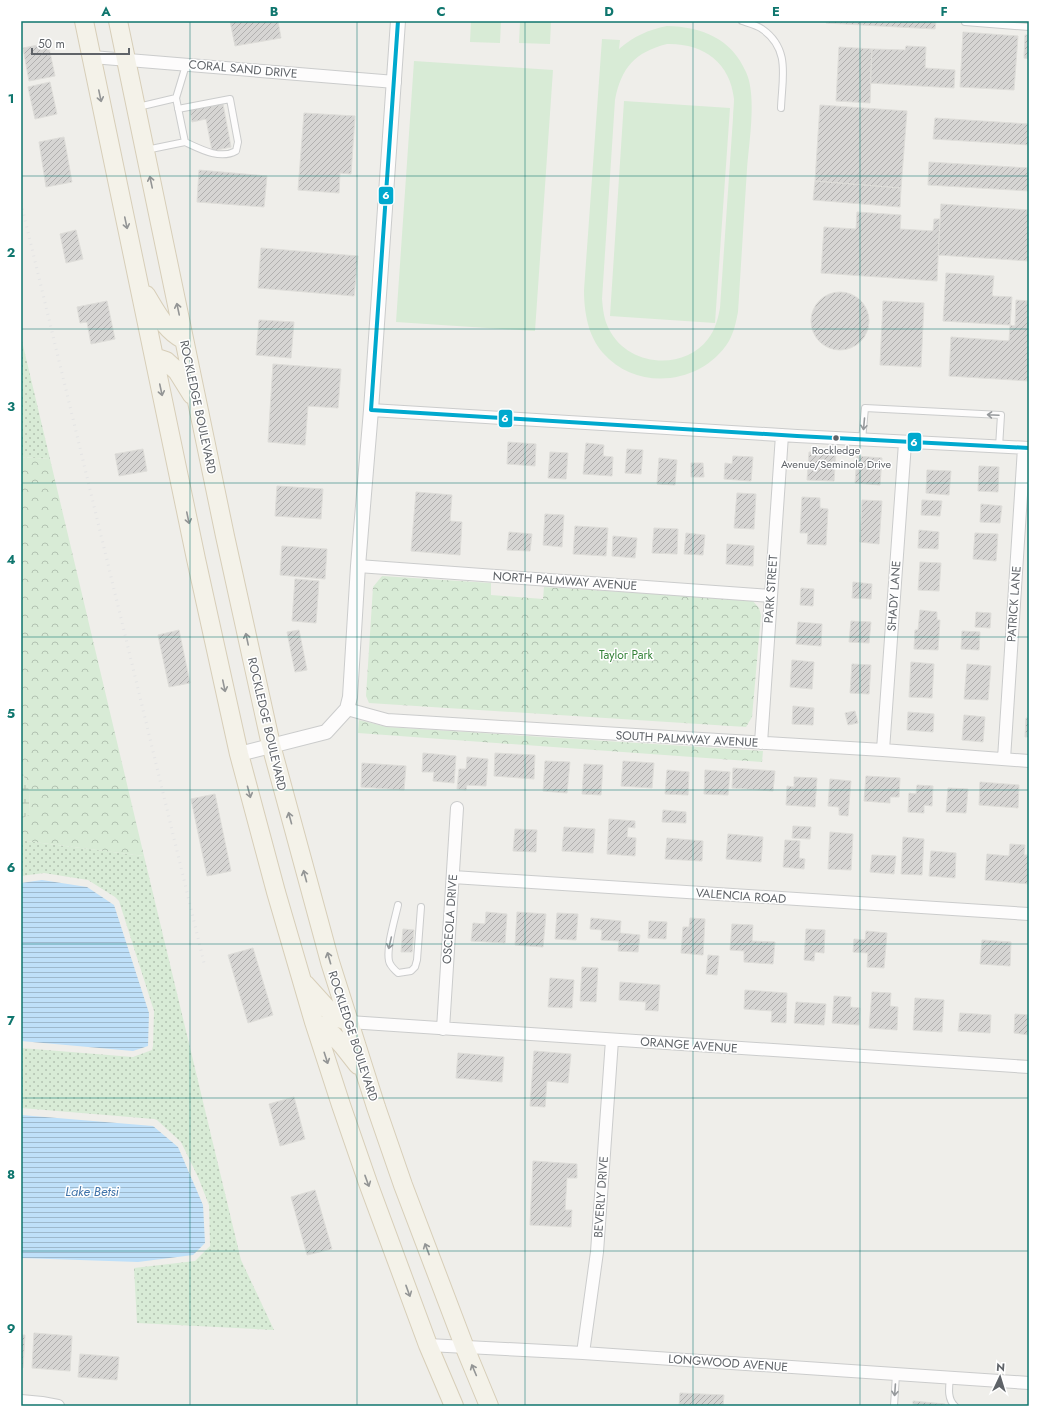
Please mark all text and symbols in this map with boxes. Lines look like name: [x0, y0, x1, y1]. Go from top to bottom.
text: A: [100, 2, 111, 21]
text: B: [270, 2, 279, 21]
text: C: [436, 2, 446, 21]
text: D: [604, 2, 614, 21]
text: E: [772, 2, 780, 21]
text: F: [940, 2, 948, 21]
scale bar: [32, 30, 129, 56]
text: 50 m: [38, 35, 65, 53]
street label: CORAL SAND DRIVE: [188, 55, 298, 83]
text: 1: [8, 89, 14, 108]
one-way arrow: [96, 89, 104, 102]
one-way arrow: [147, 176, 155, 189]
line badge: 6: [378, 186, 394, 205]
text: 6: [382, 187, 390, 203]
one-way arrow: [123, 216, 131, 229]
text: 2: [7, 243, 15, 262]
one-way arrow: [173, 303, 181, 316]
street label: ROCKLEDGE BOULEVARD: [175, 339, 221, 475]
one-way arrow: [158, 383, 166, 396]
text: 3: [7, 397, 15, 416]
line badge: 6: [498, 409, 513, 428]
text: 6: [501, 410, 509, 426]
one-way arrow: [987, 411, 1000, 419]
one-way arrow: [860, 417, 867, 430]
line badge: 6: [907, 432, 922, 452]
marker: Rockledge Avenue/Seminole Drive: [831, 433, 841, 443]
text: 6: [910, 434, 918, 450]
place label: Rockledge Avenue/Seminole Drive: [781, 442, 891, 472]
one-way arrow: [184, 511, 192, 524]
text: 4: [6, 550, 16, 569]
street label: PARK STREET: [760, 554, 782, 624]
street label: SHADY LANE: [883, 560, 905, 632]
street label: PATRICK LANE: [1002, 565, 1026, 643]
street label: NORTH PALMWAY AVENUE: [492, 567, 638, 595]
one-way arrow: [243, 633, 251, 646]
park label: Taylor Park: [599, 646, 654, 664]
street label: ROCKLEDGE BOULEVARD: [243, 656, 291, 792]
one-way arrow: [220, 679, 228, 692]
text: 5: [7, 704, 15, 723]
street label: SOUTH PALMWAY AVENUE: [615, 726, 759, 752]
one-way arrow: [246, 785, 253, 798]
one-way arrow: [286, 812, 293, 825]
text: 6: [7, 858, 16, 877]
one-way arrow: [301, 870, 309, 883]
street label: OSCEOLA DRIVE: [438, 873, 462, 965]
street label: VALENCIA ROAD: [695, 884, 787, 908]
one-way arrow: [385, 936, 393, 949]
one-way arrow: [325, 952, 332, 965]
street label: ROCKLEDGE BOULEVARD: [323, 969, 383, 1103]
text: 7: [7, 1011, 15, 1030]
street label: ORANGE AVENUE: [640, 1033, 738, 1057]
one-way arrow: [323, 1051, 330, 1064]
street label: BEVERLY DRIVE: [589, 1156, 613, 1238]
text: 8: [7, 1165, 15, 1184]
one-way arrow: [364, 1175, 372, 1187]
water label: Lake Betsi: [65, 1182, 120, 1201]
one-way arrow: [422, 1243, 430, 1255]
one-way arrow: [405, 1285, 412, 1298]
text: 9: [7, 1319, 16, 1338]
street label: LONGWOOD AVENUE: [668, 1350, 788, 1376]
north arrow: [980, 1357, 1020, 1397]
text: N: [996, 1359, 1006, 1375]
one-way arrow: [470, 1365, 477, 1377]
one-way arrow: [892, 1383, 899, 1396]

